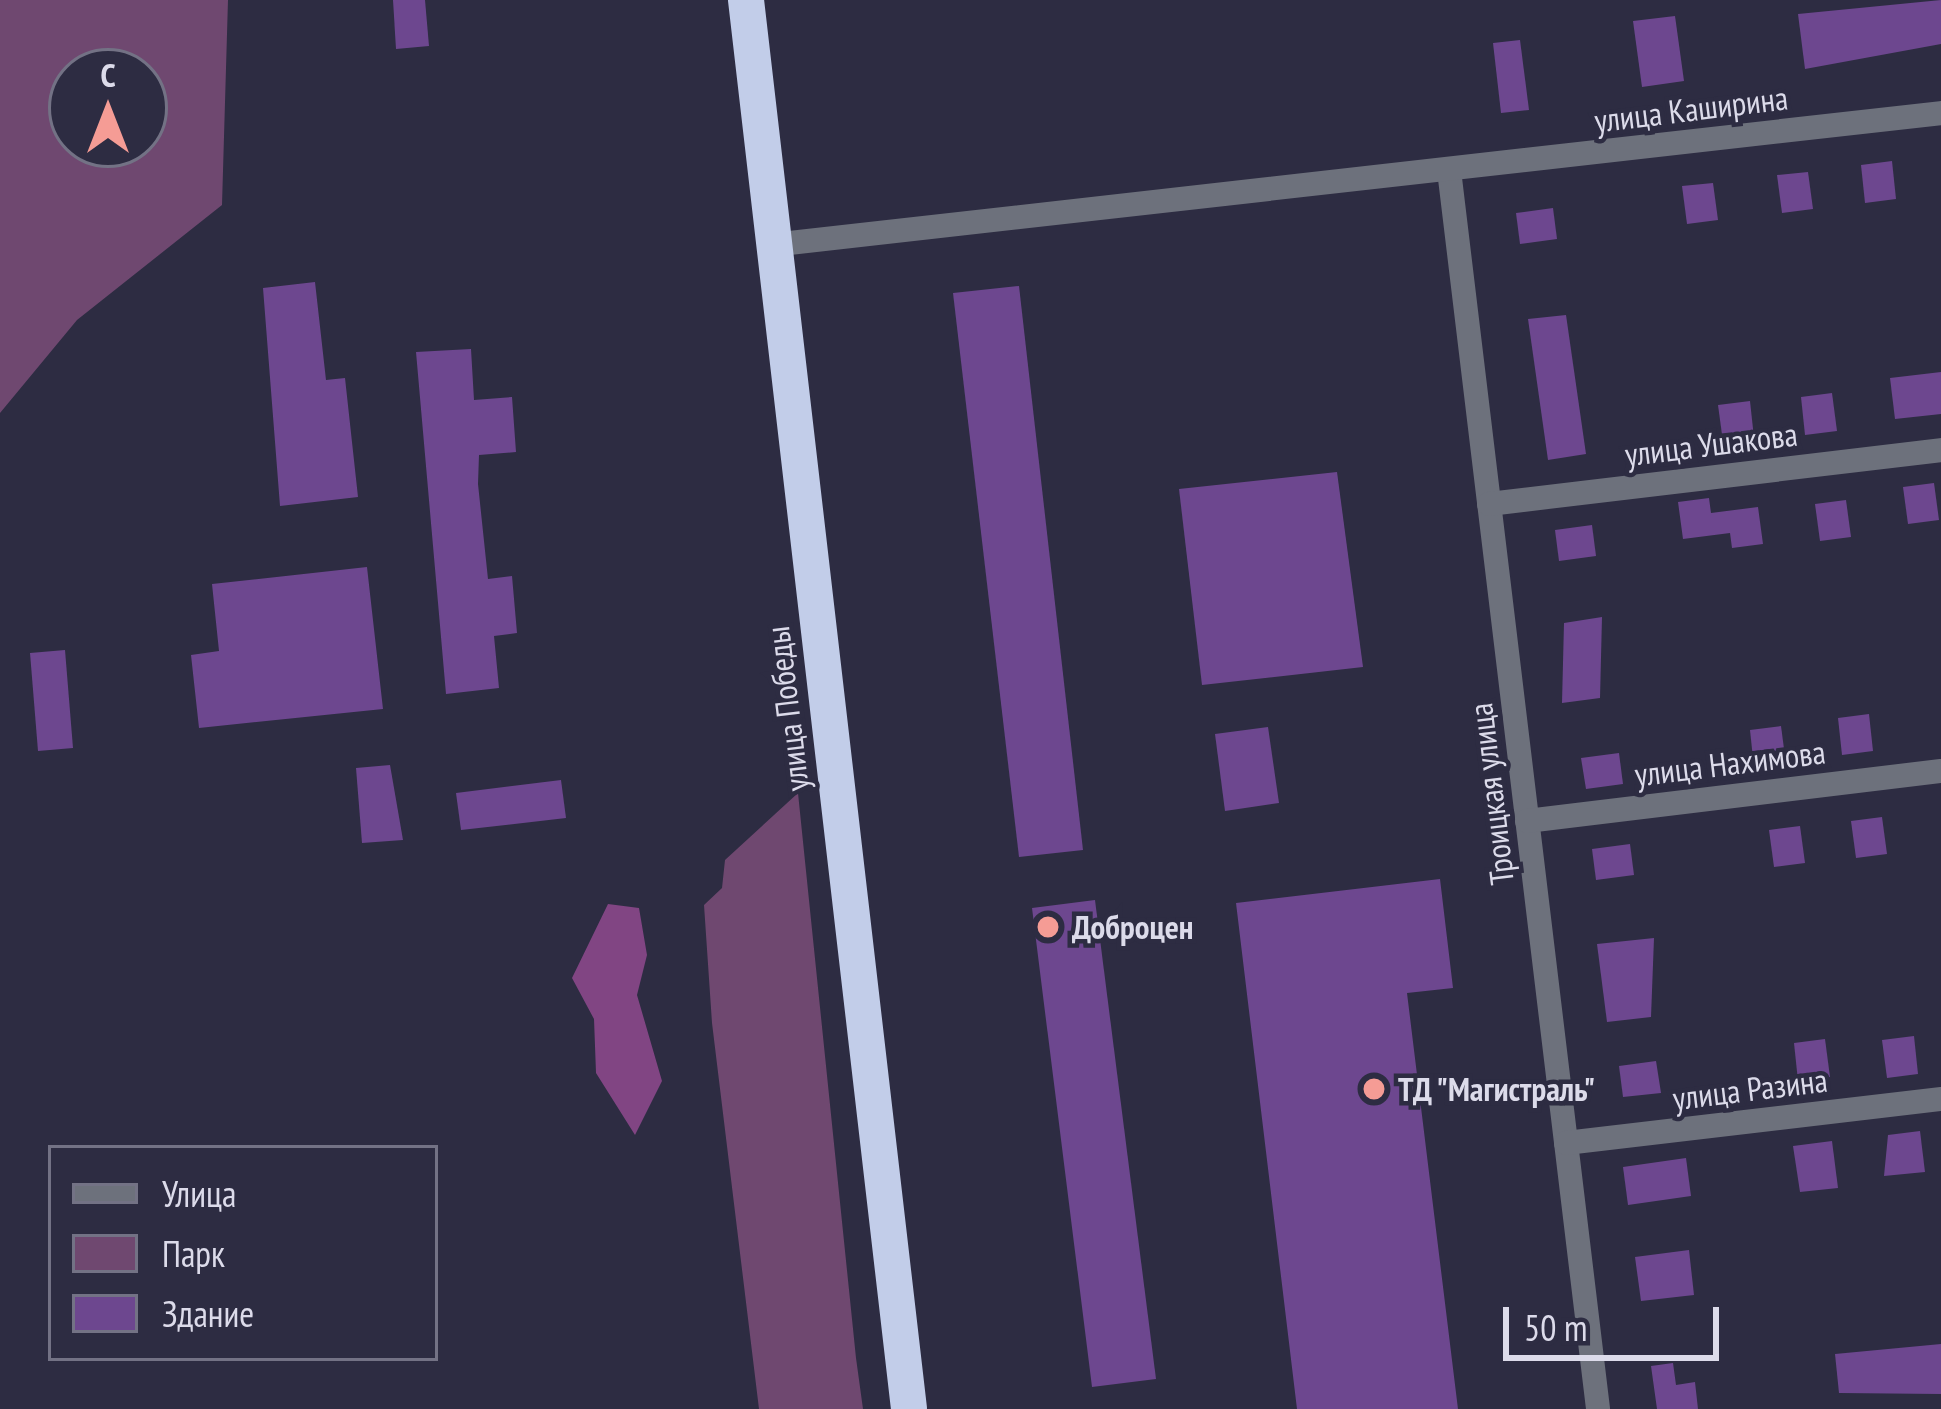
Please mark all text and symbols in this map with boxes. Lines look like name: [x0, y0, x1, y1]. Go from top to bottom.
north arrow: [48, 48, 168, 168]
text: С: [100, 53, 116, 96]
street label: улица Каширина: [1592, 77, 1790, 141]
street label: улица Ушакова: [1622, 414, 1800, 474]
street label: улица Победы: [757, 624, 817, 794]
street label: Троицкая улица: [1460, 701, 1522, 887]
street label: улица Нахимова: [1632, 732, 1828, 794]
place label: Доброцен: [1072, 907, 1193, 947]
marker: Доброцен: [1035, 914, 1061, 940]
street label: улица Разина: [1670, 1060, 1830, 1118]
place label: ТД "Магистраль": [1398, 1069, 1597, 1109]
marker: ТД "Магистраль": [1361, 1076, 1387, 1102]
legend: [48, 1145, 438, 1361]
text: Улица: [162, 1170, 236, 1217]
text: Парк: [162, 1230, 225, 1277]
scale bar: [1509, 1283, 1725, 1357]
text: Здание: [162, 1290, 254, 1337]
text: 50 m: [1524, 1304, 1587, 1351]

